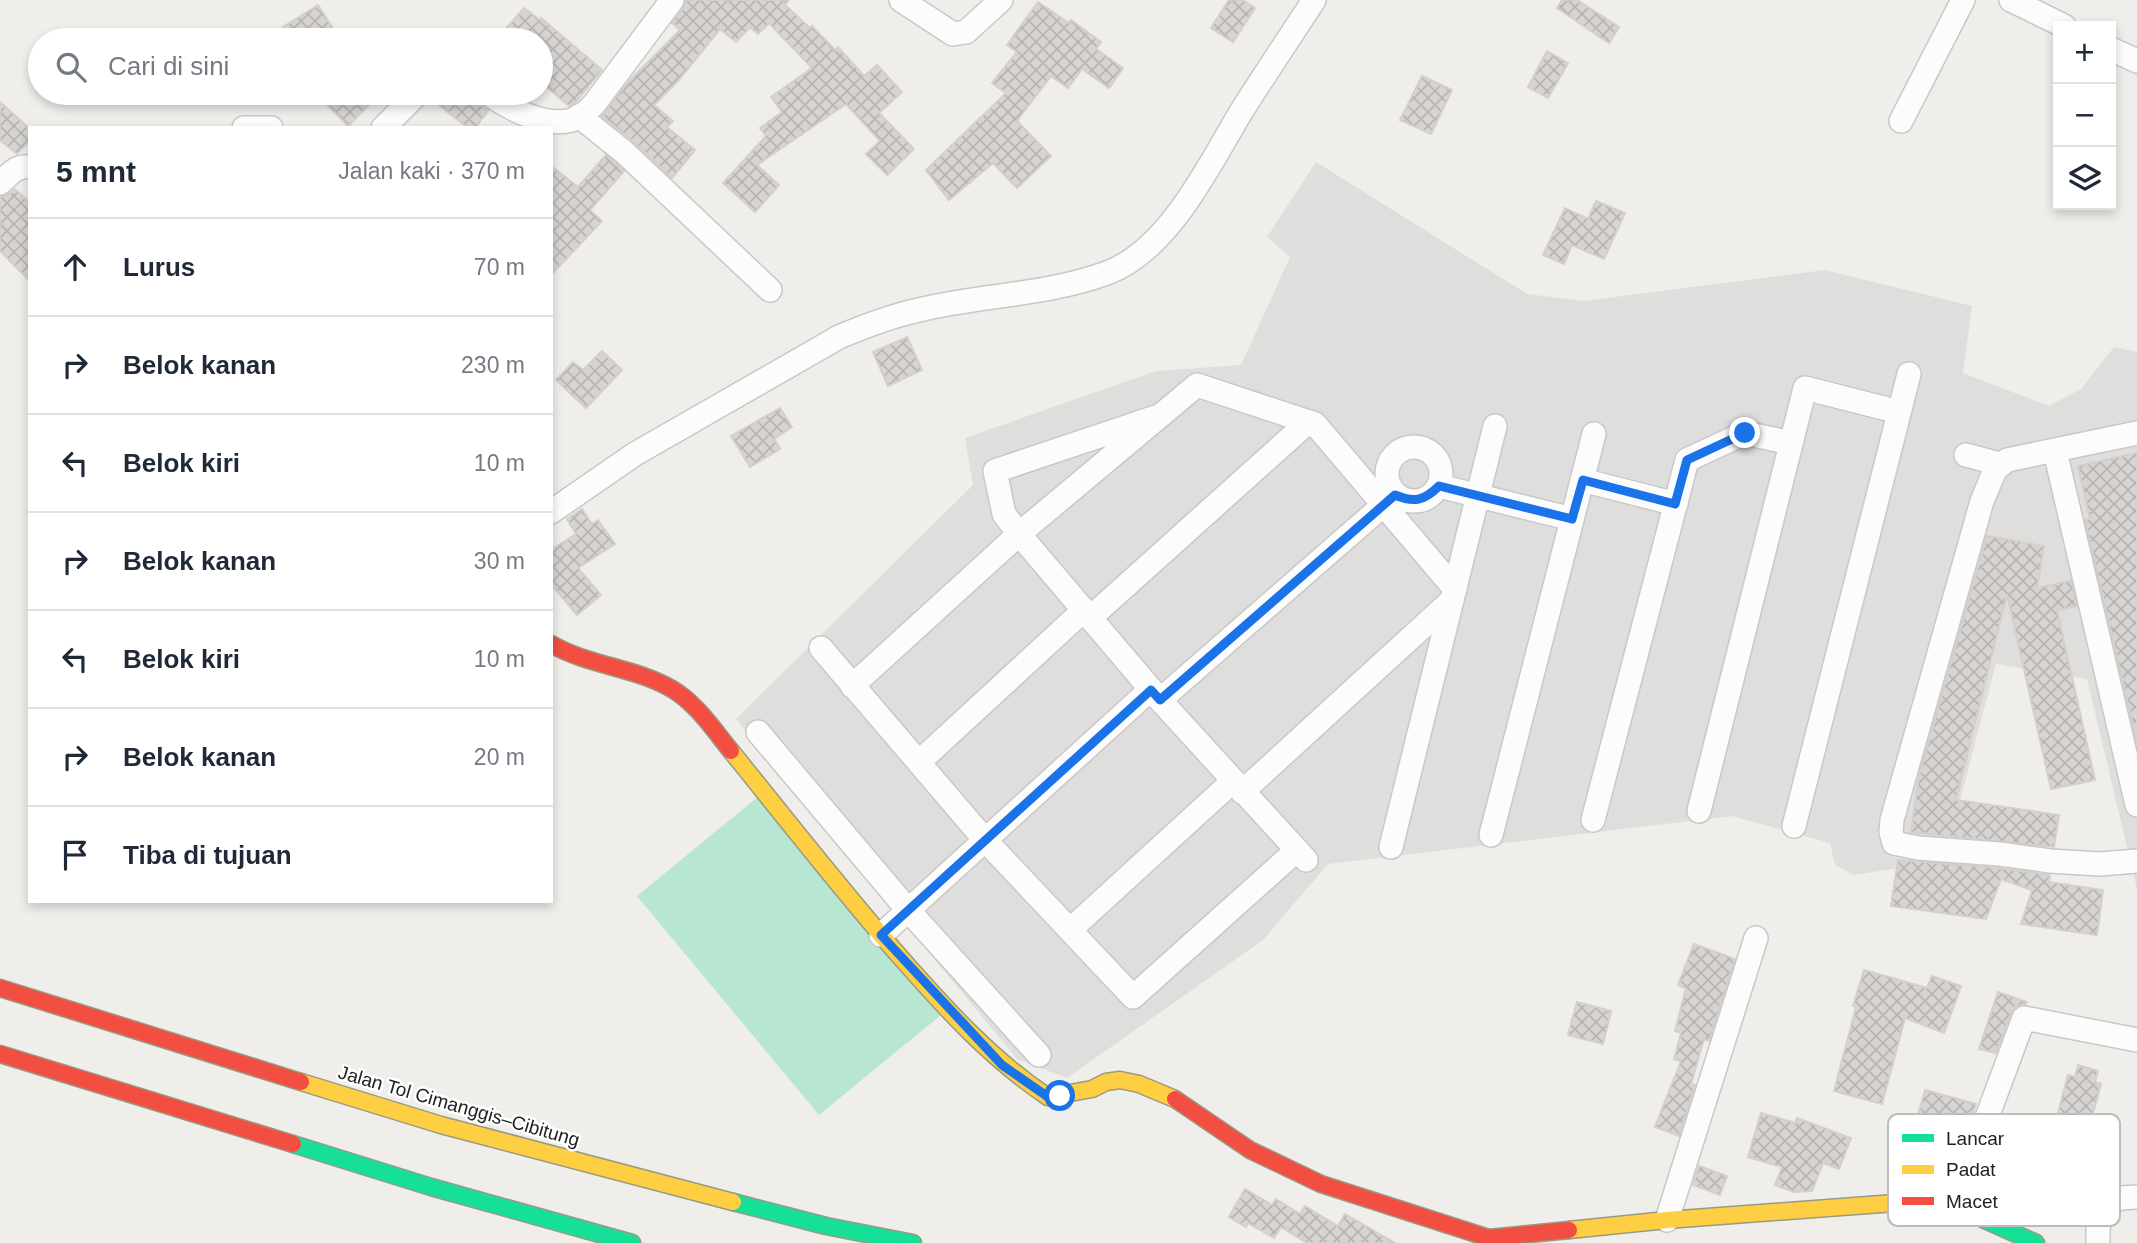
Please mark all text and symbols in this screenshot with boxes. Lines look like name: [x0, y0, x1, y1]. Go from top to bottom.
map controls: [2053, 21, 2116, 210]
button: +: [2053, 21, 2116, 84]
search box: [28, 28, 553, 105]
icon: search: [52, 48, 90, 86]
text: Cari di sini: [108, 51, 229, 81]
button: −: [2053, 84, 2116, 147]
button: layers: [2053, 147, 2116, 210]
text: 5 mnt: [56, 155, 136, 188]
text: Jalan kaki · 370 m: [338, 158, 525, 184]
icon: ahead: [56, 248, 94, 286]
text: Lurus: [123, 252, 195, 282]
text: 70 m: [474, 254, 525, 280]
icon: right: [56, 346, 94, 384]
text: Belok kanan: [123, 350, 276, 380]
text: 230 m: [461, 352, 525, 378]
route end: [1729, 417, 1760, 448]
icon: left: [56, 444, 94, 482]
text: Belok kiri: [123, 448, 240, 478]
text: 10 m: [474, 450, 525, 476]
icon: right: [56, 542, 94, 580]
text: Belok kanan: [123, 546, 276, 576]
text: 30 m: [474, 548, 525, 574]
icon: left: [56, 640, 94, 678]
text: Belok kiri: [123, 644, 240, 674]
text: 10 m: [474, 646, 525, 672]
icon: right: [56, 738, 94, 776]
text: Belok kanan: [123, 742, 276, 772]
text: 20 m: [474, 744, 525, 770]
icon: arrive: [56, 836, 94, 874]
text: Tiba di tujuan: [123, 840, 292, 870]
street label: Jalan Tol Cimanggis–Cibitung: [336, 1061, 582, 1151]
route start: [1044, 1080, 1075, 1111]
legend: [1888, 1114, 2120, 1226]
text: Lancar: [1946, 1128, 2005, 1149]
text: Padat: [1946, 1159, 1996, 1180]
text: Macet: [1946, 1191, 1998, 1212]

